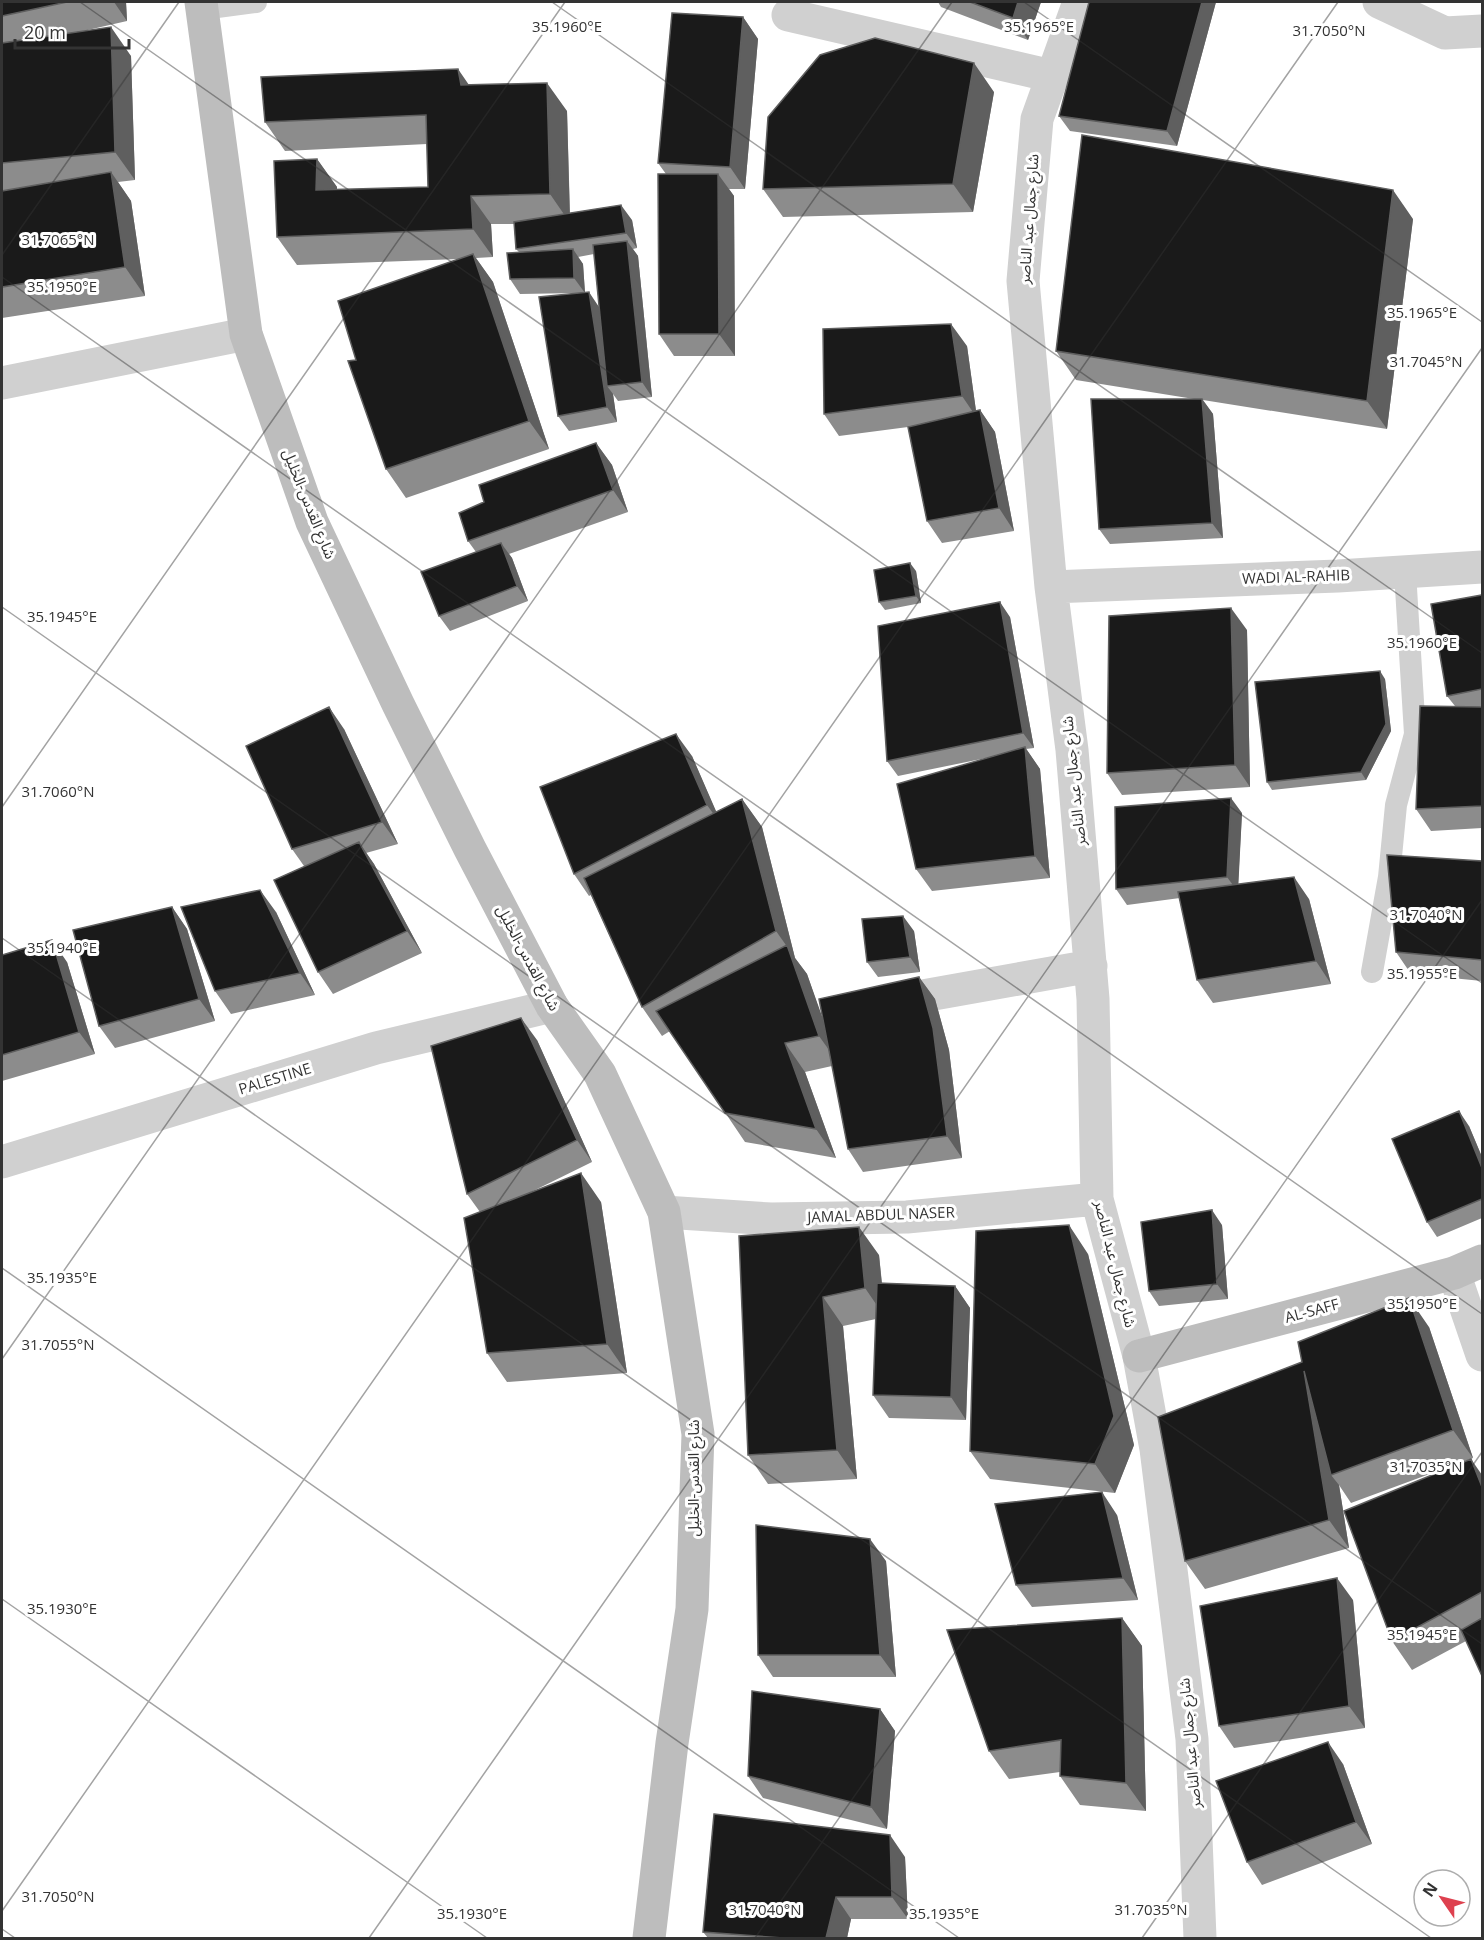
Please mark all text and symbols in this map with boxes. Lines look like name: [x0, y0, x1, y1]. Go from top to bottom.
scale bar: [15, 12, 129, 50]
text: 35.1960°E: [532, 16, 602, 36]
text: 35.1965°E: [1004, 16, 1074, 36]
text: 20 m: [24, 20, 66, 44]
text: 31.7050°N: [1292, 20, 1366, 40]
street label: شارع جمال عبد الناصر: [1013, 153, 1046, 286]
text: 31.7065°N: [21, 229, 95, 249]
text: 35.1950°E: [27, 276, 97, 296]
text: 35.1965°E: [1387, 302, 1457, 322]
text: 31.7045°N: [1389, 351, 1463, 371]
street label: شارع القدس-الخليل: [276, 446, 341, 563]
street label: WADI AL-RAHIB: [1242, 564, 1350, 588]
text: 35.1945°E: [27, 606, 97, 626]
text: 35.1960°E: [1387, 632, 1457, 652]
street label: شارع جمال عبد الناصر: [1056, 715, 1093, 848]
text: 31.7060°N: [21, 781, 95, 801]
street label: شارع القدس-الخليل: [490, 901, 565, 1016]
text: 31.7040°N: [1389, 904, 1463, 924]
text: 35.1940°E: [27, 937, 97, 957]
text: 35.1955°E: [1387, 963, 1457, 983]
street label: PALESTINE: [236, 1058, 313, 1099]
street label: شارع جمال عبد الناصر: [1087, 1197, 1141, 1330]
street label: JAMAL ABDUL NASER: [805, 1201, 956, 1227]
text: 35.1935°E: [27, 1267, 97, 1287]
street label: AL-SAFF: [1282, 1293, 1341, 1327]
text: 35.1950°E: [1387, 1293, 1457, 1313]
text: 31.7055°N: [21, 1334, 95, 1354]
street label: شارع القدس-الخليل: [683, 1419, 706, 1537]
text: 31.7035°N: [1389, 1456, 1463, 1476]
text: 35.1930°E: [27, 1598, 97, 1618]
text: 35.1945°E: [1387, 1624, 1457, 1644]
street label: شارع جمال عبد الناصر: [1173, 1677, 1208, 1810]
north arrow: [1412, 1868, 1472, 1928]
text: N: [1417, 1878, 1442, 1901]
text: 31.7050°N: [21, 1886, 95, 1906]
text: 31.7040°N: [728, 1899, 802, 1919]
text: 31.7035°N: [1114, 1899, 1188, 1919]
text: 35.1930°E: [437, 1903, 507, 1923]
text: 35.1935°E: [909, 1903, 979, 1923]

